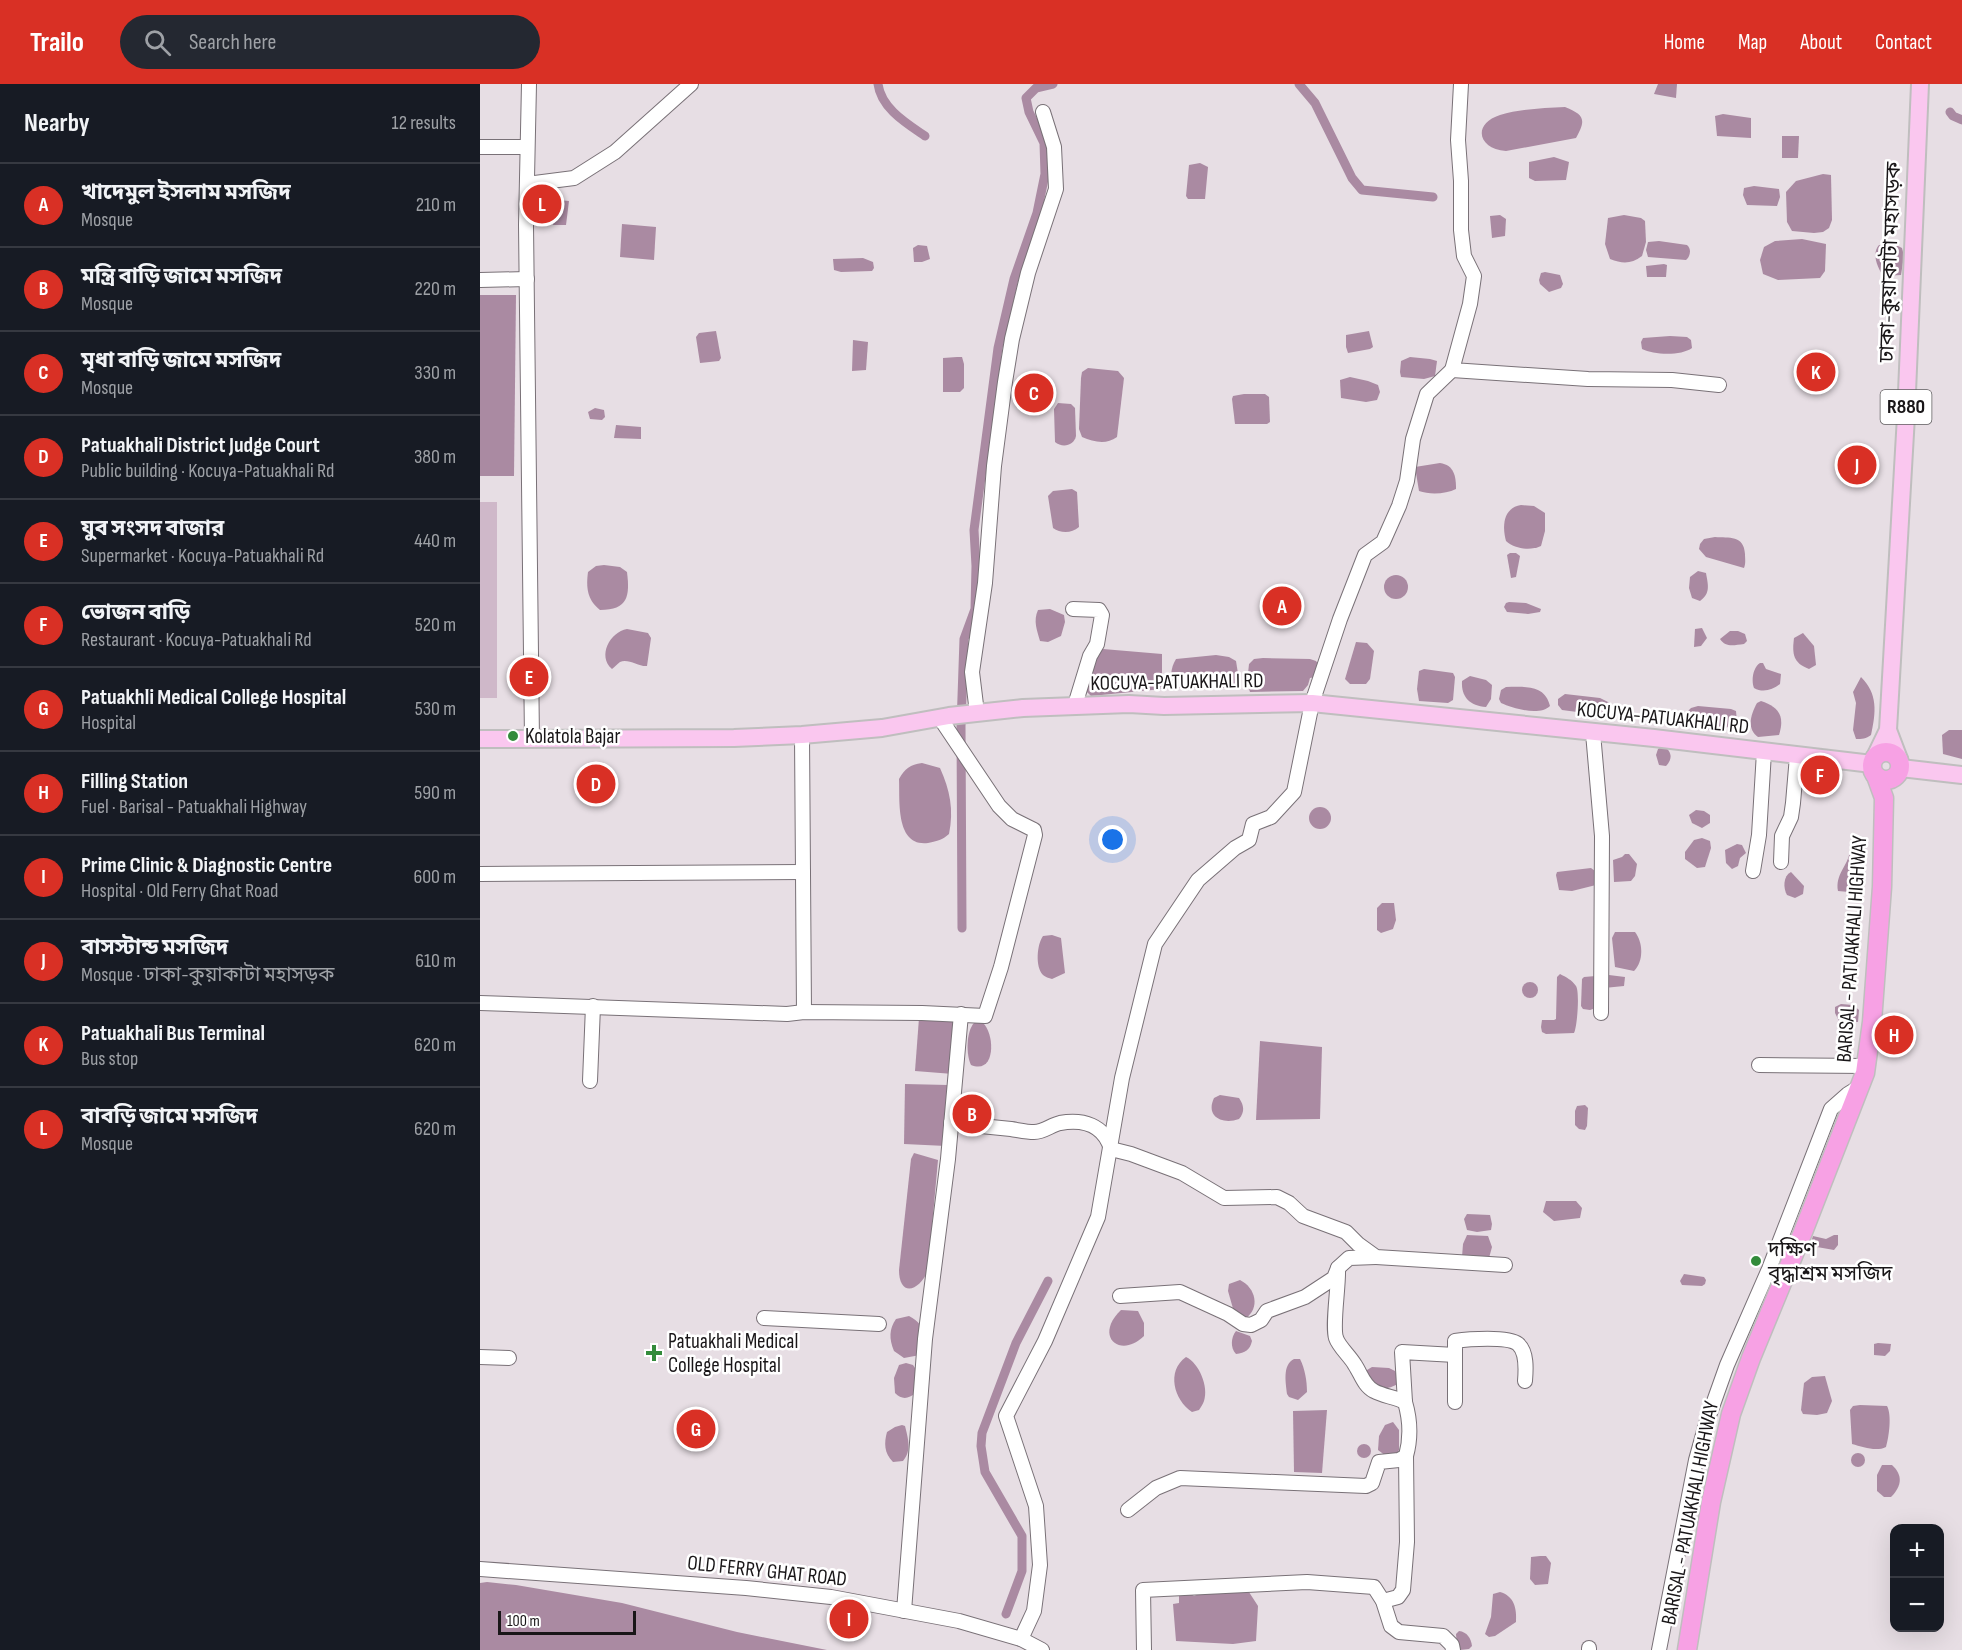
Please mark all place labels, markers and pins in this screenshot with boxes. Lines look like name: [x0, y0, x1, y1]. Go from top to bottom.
pin: L: [522, 182, 562, 226]
pin: K: [1796, 350, 1836, 394]
pin: C: [1014, 370, 1054, 416]
pin: J: [1838, 442, 1876, 488]
pin: A: [1262, 584, 1302, 628]
pin: E: [509, 654, 548, 700]
place label: Kolatola Bajar: [525, 724, 621, 749]
marker: Kolatola Bajar: [506, 729, 520, 743]
pin: F: [1800, 752, 1840, 798]
pin: D: [576, 762, 616, 806]
pin: H: [1874, 1012, 1914, 1058]
pin: B: [952, 1092, 992, 1136]
place label: দক্ষিণ বৃদ্ধাশ্রম মসজিদ: [1767, 1237, 1893, 1286]
marker: দক্ষিণ বৃদ্ধাশ্রম মসজিদ: [1749, 1254, 1763, 1268]
place label: Patuakhali Medical College Hospital: [668, 1329, 798, 1378]
marker: Patuakhali Medical College Hospital: [645, 1344, 663, 1362]
pin: G: [676, 1406, 716, 1452]
pin: I: [830, 1596, 868, 1642]

